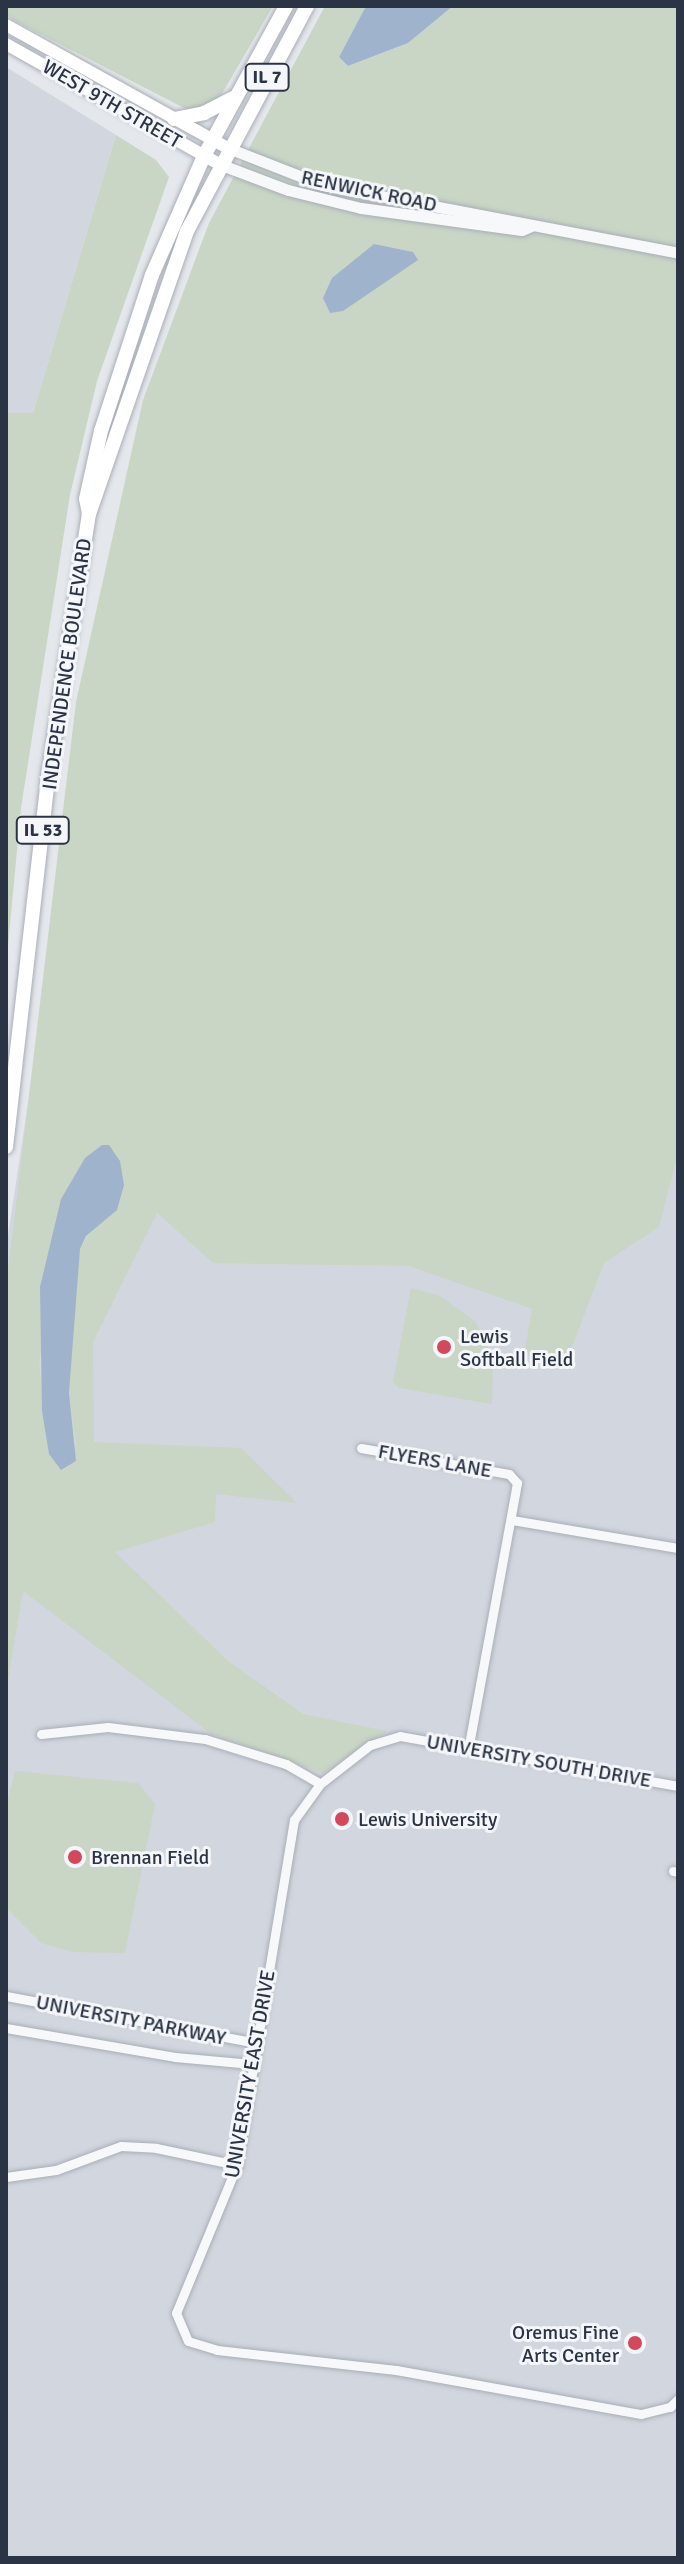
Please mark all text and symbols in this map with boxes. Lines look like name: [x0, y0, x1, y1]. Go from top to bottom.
street label: WEST 9TH STREET: [38, 54, 186, 154]
road number: IL 7: [243, 63, 291, 91]
street label: RENWICK ROAD: [299, 165, 439, 217]
street label: INDEPENDENCE BOULEVARD: [37, 537, 97, 791]
road number: IL 53: [15, 816, 71, 844]
place label: Lewis Softball Field: [460, 1324, 573, 1371]
marker: Lewis Softball Field: [435, 1338, 453, 1356]
street label: FLYERS LANE: [376, 1439, 494, 1483]
street label: UNIVERSITY SOUTH DRIVE: [425, 1729, 653, 1793]
place label: Lewis University: [358, 1807, 497, 1831]
marker: Lewis University: [333, 1810, 351, 1828]
place label: Brennan Field: [91, 1845, 209, 1869]
marker: Brennan Field: [66, 1848, 84, 1866]
street label: UNIVERSITY EAST DRIVE: [220, 1968, 280, 2180]
street label: UNIVERSITY PARKWAY: [34, 1990, 228, 2050]
place label: Oremus Fine Arts Center: [512, 2320, 619, 2367]
marker: Oremus Fine Arts Center: [626, 2334, 644, 2352]

